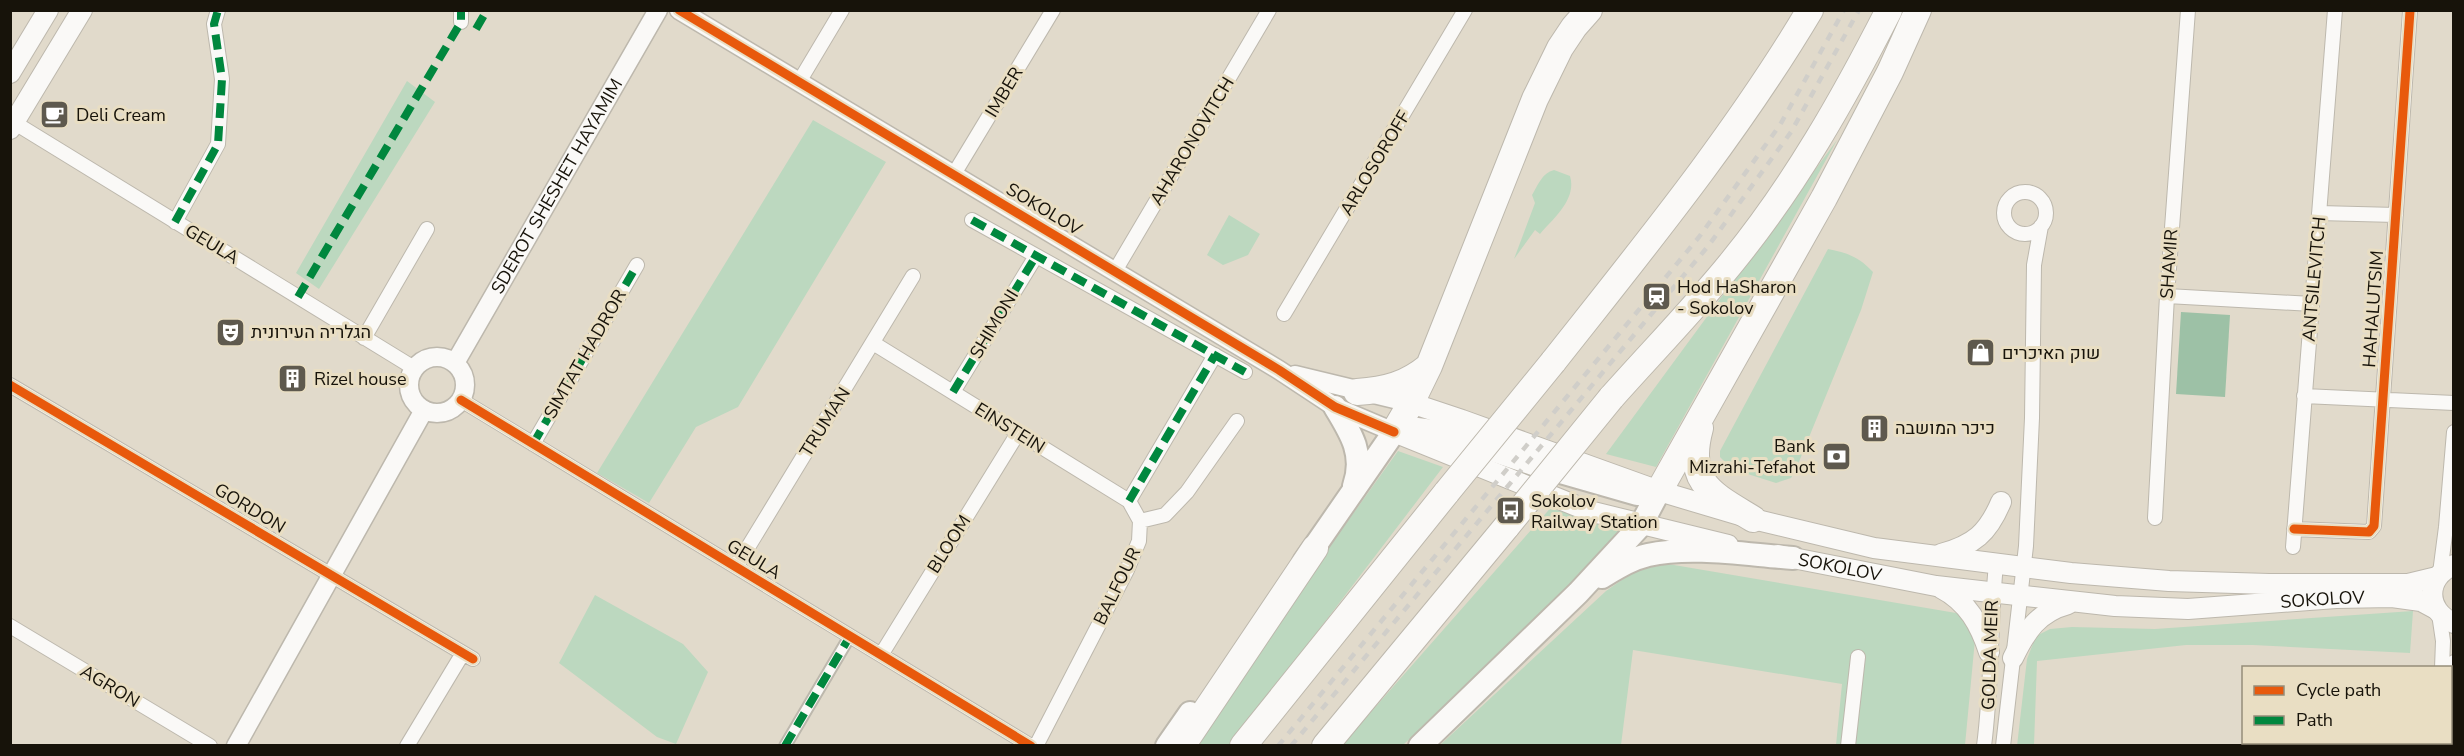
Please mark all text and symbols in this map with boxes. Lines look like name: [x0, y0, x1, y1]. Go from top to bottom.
street label: IMBER: [980, 62, 1028, 122]
street label: AHARONOVITCH: [1144, 73, 1240, 209]
street label: SDEROT SHESHET HAYAMIM: [485, 74, 628, 298]
cafe icon: Deli Cream: [39, 99, 71, 131]
place label: Deli Cream: [76, 103, 166, 127]
street label: ARLOSOROFF: [1334, 106, 1416, 220]
street label: SOKOLOV: [1002, 177, 1087, 241]
street label: ANTSILEVITCH: [2297, 215, 2331, 343]
street label: GEULA: [180, 218, 244, 270]
street label: SHAMIR: [2155, 228, 2183, 300]
street label: HAHALUTSIM: [2357, 250, 2389, 368]
place label: Hod HaSharon - Sokolov: [1677, 275, 1796, 320]
station icon: Hod HaSharon - Sokolov: [1640, 281, 1672, 313]
street label: SIMTAT HADROR: [538, 285, 632, 423]
street label: SHIMONI: [964, 285, 1024, 363]
theatre icon: הגלריה העירונית: [214, 316, 246, 348]
place label: הגלריה העירונית: [251, 320, 371, 344]
shop icon: שוק האיכרים: [1965, 337, 1997, 369]
place label: שוק האיכרים: [2002, 341, 2100, 365]
building icon: Rizel house: [277, 363, 309, 395]
place label: Rizel house: [314, 367, 406, 391]
street label: TRUMAN: [794, 383, 856, 461]
street label: EINSTEIN: [970, 397, 1050, 459]
building icon: כיכר המושבה: [1858, 412, 1890, 444]
place label: כיכר המושבה: [1895, 416, 1995, 440]
place label: Bank Mizrahi-Tefahot: [1689, 434, 1816, 479]
bank icon: Bank Mizrahi-Tefahot: [1820, 440, 1852, 472]
street label: GORDON: [210, 477, 290, 539]
place label: Sokolov Railway Station: [1531, 489, 1658, 534]
bus stop icon: Sokolov Railway Station: [1494, 495, 1526, 527]
street label: BLOOM: [922, 510, 976, 578]
street label: GEULA: [722, 533, 786, 585]
street label: BALFOUR: [1088, 543, 1146, 629]
street label: SOKOLOV: [1796, 547, 1884, 587]
street label: SOKOLOV: [2279, 585, 2365, 614]
street label: GOLDA MEIR: [1976, 600, 2004, 710]
street label: AGRON: [76, 659, 144, 713]
legend: [2242, 666, 2452, 744]
text: Cycle path: [2296, 678, 2381, 702]
text: Path: [2296, 708, 2333, 732]

